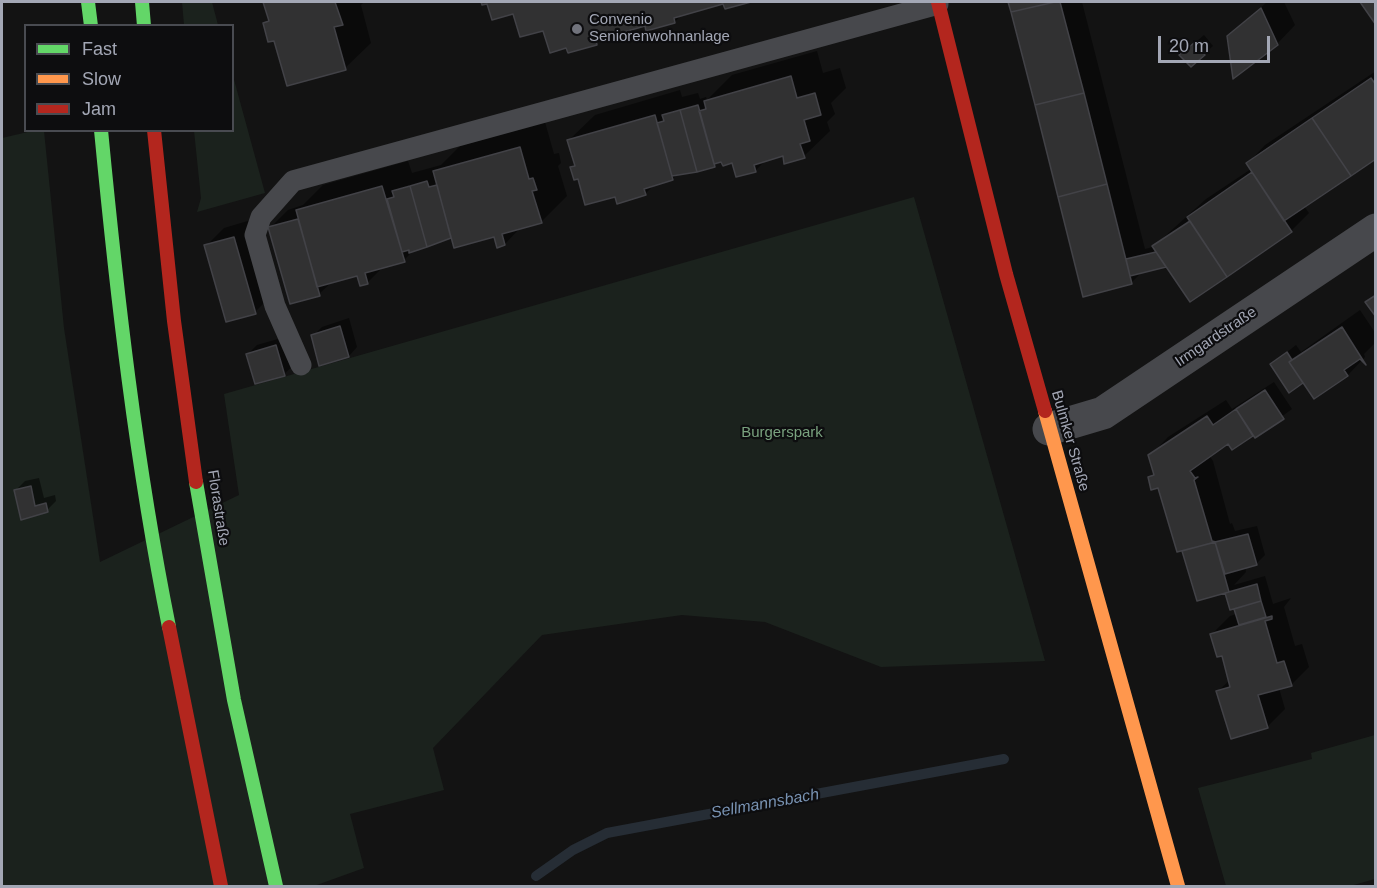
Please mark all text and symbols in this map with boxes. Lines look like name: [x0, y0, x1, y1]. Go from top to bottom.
place label: Convenio Seniorenwohnanlage: [589, 11, 730, 46]
marker: Convenio Seniorenwohnanlage: [570, 22, 584, 36]
legend: [24, 24, 234, 132]
scale bar: [1161, 24, 1274, 62]
text: 20 m: [1169, 36, 1209, 56]
text: Fast: [82, 39, 117, 59]
text: Slow: [82, 69, 121, 89]
text: Jam: [82, 99, 116, 119]
street label: Irmgardstraße: [1172, 303, 1260, 371]
street label: Bulmker Straße: [1047, 388, 1093, 494]
park label: Burgerspark: [741, 424, 823, 442]
street label: Florastraße: [203, 469, 233, 547]
water label: Sellmannsbach: [709, 785, 821, 823]

